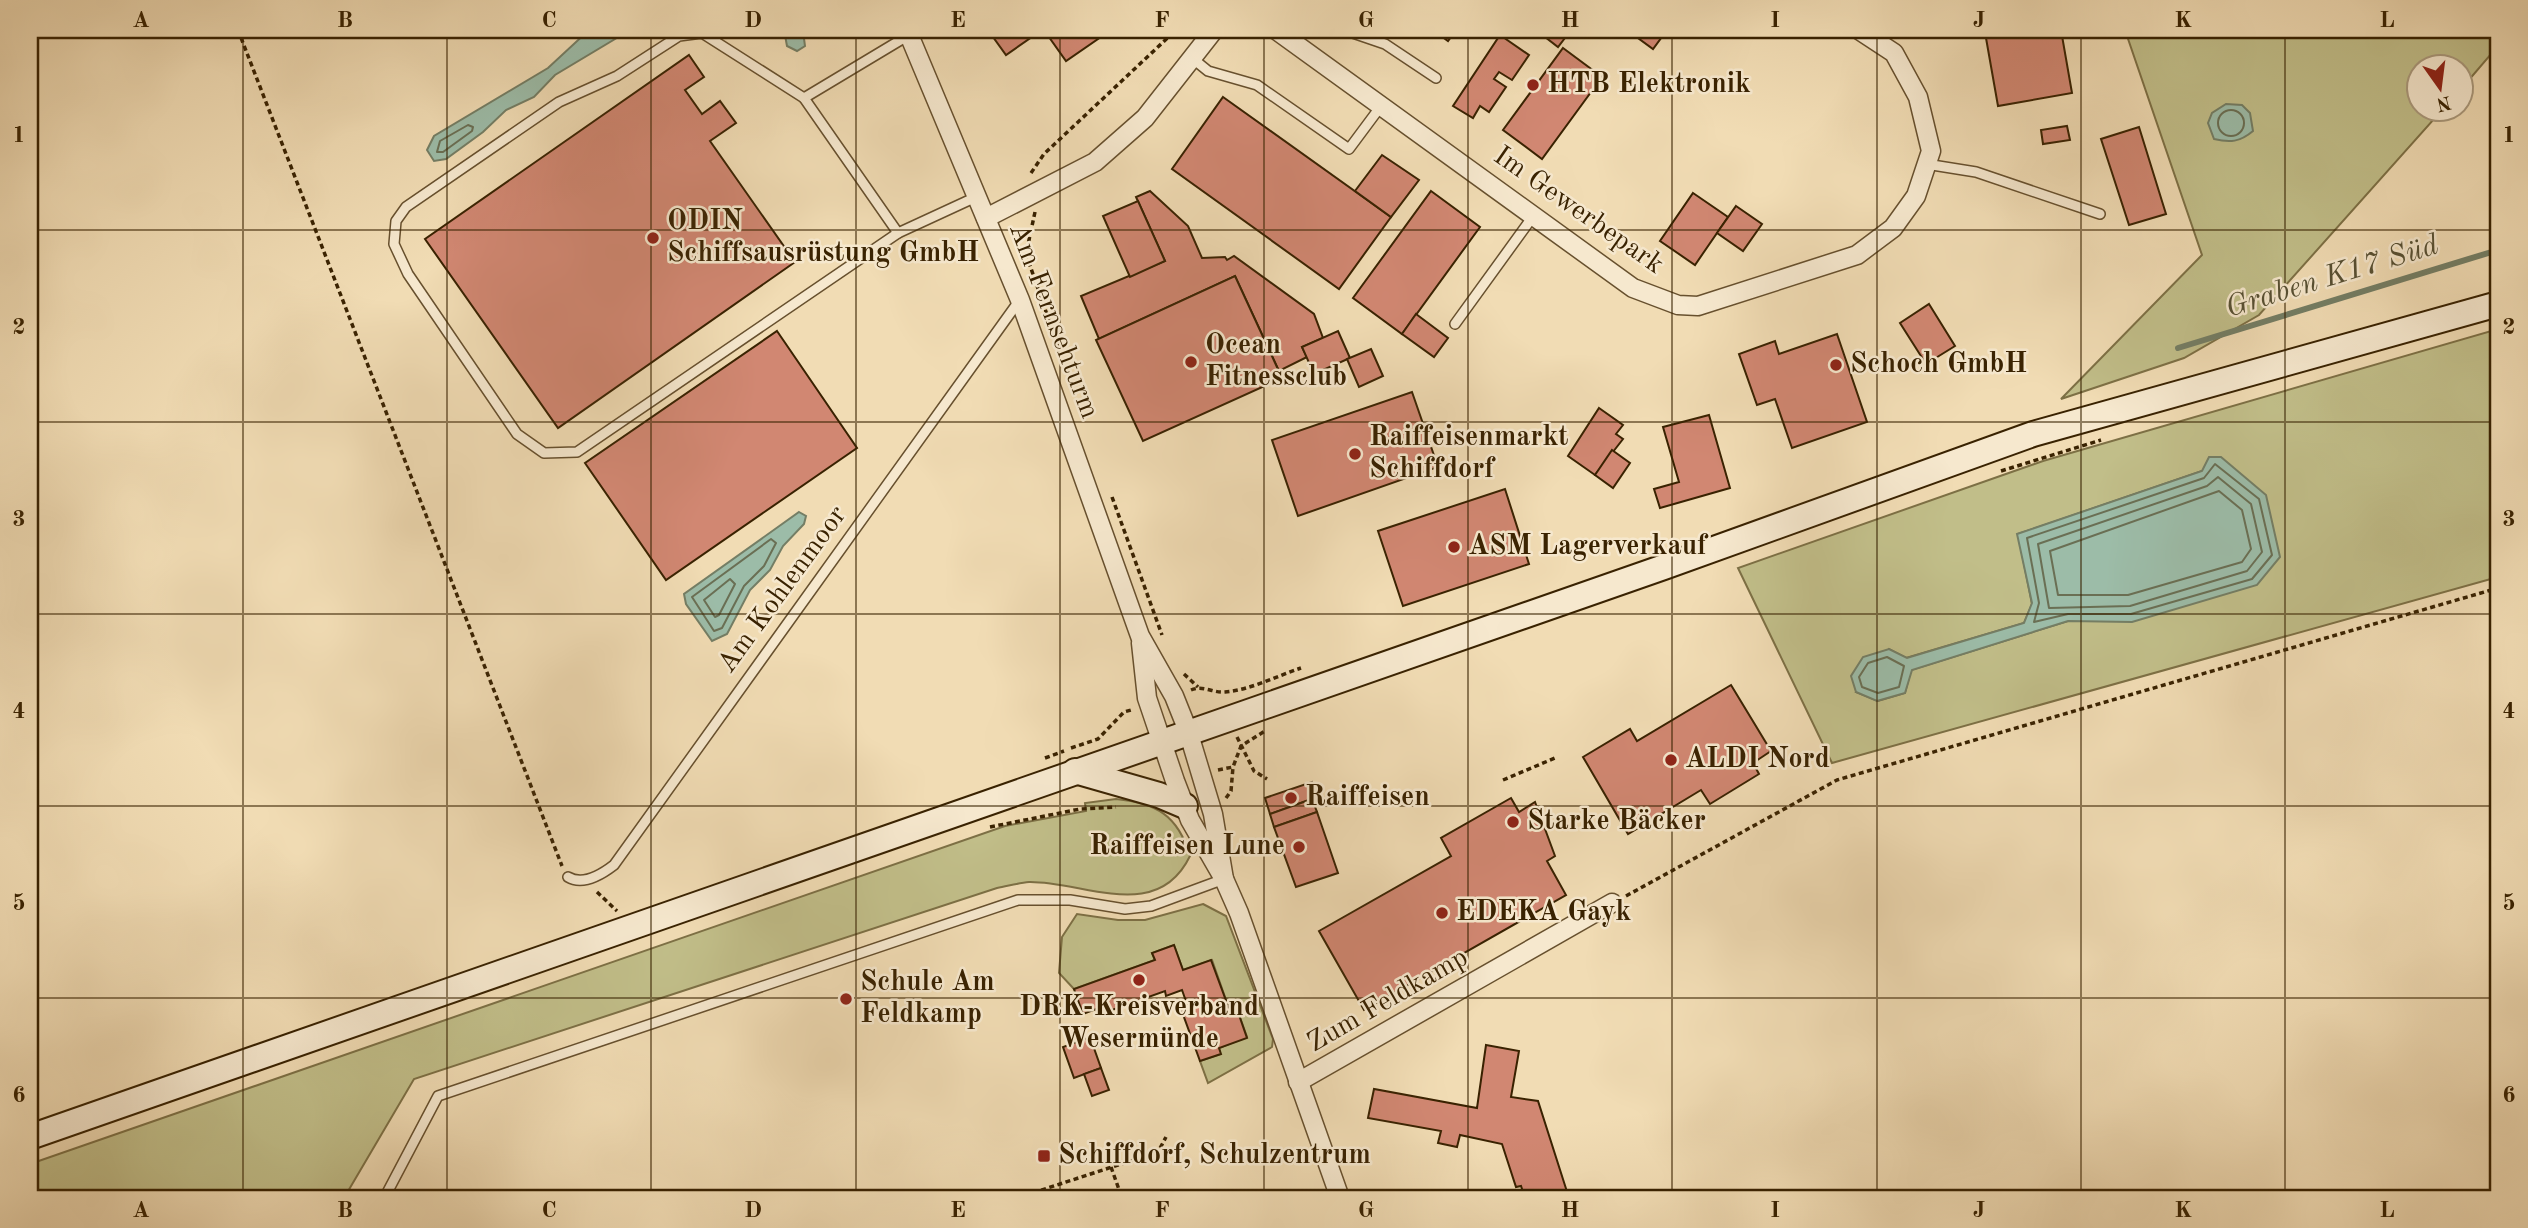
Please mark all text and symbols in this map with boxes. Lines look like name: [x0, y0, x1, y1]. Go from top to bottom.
text: A: [132, 9, 150, 32]
text: B: [337, 9, 353, 32]
text: C: [541, 9, 557, 32]
text: D: [744, 9, 762, 32]
text: E: [950, 9, 966, 32]
text: F: [1154, 9, 1170, 32]
text: G: [1358, 9, 1374, 32]
text: H: [1561, 9, 1579, 32]
text: I: [1770, 9, 1780, 32]
text: J: [1973, 9, 1985, 32]
text: K: [2174, 9, 2192, 32]
text: L: [2379, 9, 2395, 32]
north arrow: [2406, 52, 2476, 122]
place label: HTB Elektronik: [1547, 71, 1751, 99]
marker: HTB Elektronik: [1525, 77, 1541, 93]
text: N: [2434, 91, 2453, 113]
text: 1: [12, 124, 26, 147]
text: 1: [2502, 124, 2516, 147]
street label: Im Gewerbepark: [1488, 142, 1668, 280]
place label: ODIN Schiffsausrüstung GmbH: [667, 208, 979, 268]
street label: Am Fernsehturm: [1003, 220, 1103, 422]
marker: ODIN Schiffsausrüstung GmbH: [645, 230, 661, 246]
water label: Graben K17 Süd: [2222, 230, 2443, 324]
text: 2: [12, 316, 26, 339]
text: 2: [2502, 316, 2516, 339]
place label: Ocean Fitnessclub: [1205, 332, 1347, 392]
place label: Schoch GmbH: [1850, 351, 2027, 379]
marker: Ocean Fitnessclub: [1183, 354, 1199, 370]
marker: Schoch GmbH: [1828, 357, 1844, 373]
place label: Raiffeisenmarkt Schiffdorf: [1369, 424, 1569, 484]
marker: Raiffeisenmarkt Schiffdorf: [1347, 446, 1363, 462]
street label: Am Kohlenmoor: [713, 501, 853, 679]
text: 3: [12, 508, 26, 531]
text: 3: [2502, 508, 2516, 531]
place label: ASM Lagerverkauf: [1468, 533, 1709, 561]
marker: ASM Lagerverkauf: [1446, 539, 1462, 555]
text: 4: [12, 700, 26, 723]
text: 4: [2502, 700, 2516, 723]
place label: ALDI Nord: [1685, 746, 1830, 774]
marker: ALDI Nord: [1663, 752, 1679, 768]
place label: Raiffeisen: [1305, 784, 1430, 812]
marker: Raiffeisen: [1283, 790, 1299, 806]
place label: Starke Bäcker: [1527, 808, 1706, 836]
marker: Starke Bäcker: [1505, 814, 1521, 830]
place label: Raiffeisen Lune: [1089, 833, 1285, 861]
marker: Raiffeisen Lune: [1291, 839, 1307, 855]
text: 5: [12, 892, 26, 915]
text: 5: [2502, 892, 2516, 915]
place label: EDEKA Gayk: [1456, 899, 1631, 927]
marker: EDEKA Gayk: [1434, 905, 1450, 921]
street label: Zum Feldkamp: [1303, 944, 1473, 1058]
place label: Schule Am Feldkamp: [860, 969, 995, 1029]
marker: DRK-Kreisverband Wesermünde: [1131, 972, 1147, 988]
marker: Schule Am Feldkamp: [838, 991, 854, 1007]
place label: DRK-Kreisverband Wesermünde: [1019, 994, 1259, 1054]
text: 6: [12, 1084, 26, 1107]
text: 6: [2502, 1084, 2516, 1107]
place label: Schiffdorf, Schulzentrum: [1058, 1142, 1371, 1170]
marker: Schiffdorf, Schulzentrum: [1036, 1148, 1052, 1164]
text: A: [132, 1199, 150, 1222]
text: B: [337, 1199, 353, 1222]
text: C: [541, 1199, 557, 1222]
text: D: [744, 1199, 762, 1222]
text: E: [950, 1199, 966, 1222]
text: F: [1154, 1199, 1170, 1222]
text: G: [1358, 1199, 1374, 1222]
text: H: [1561, 1199, 1579, 1222]
text: I: [1770, 1199, 1780, 1222]
text: J: [1973, 1199, 1985, 1222]
text: K: [2174, 1199, 2192, 1222]
text: L: [2379, 1199, 2395, 1222]

